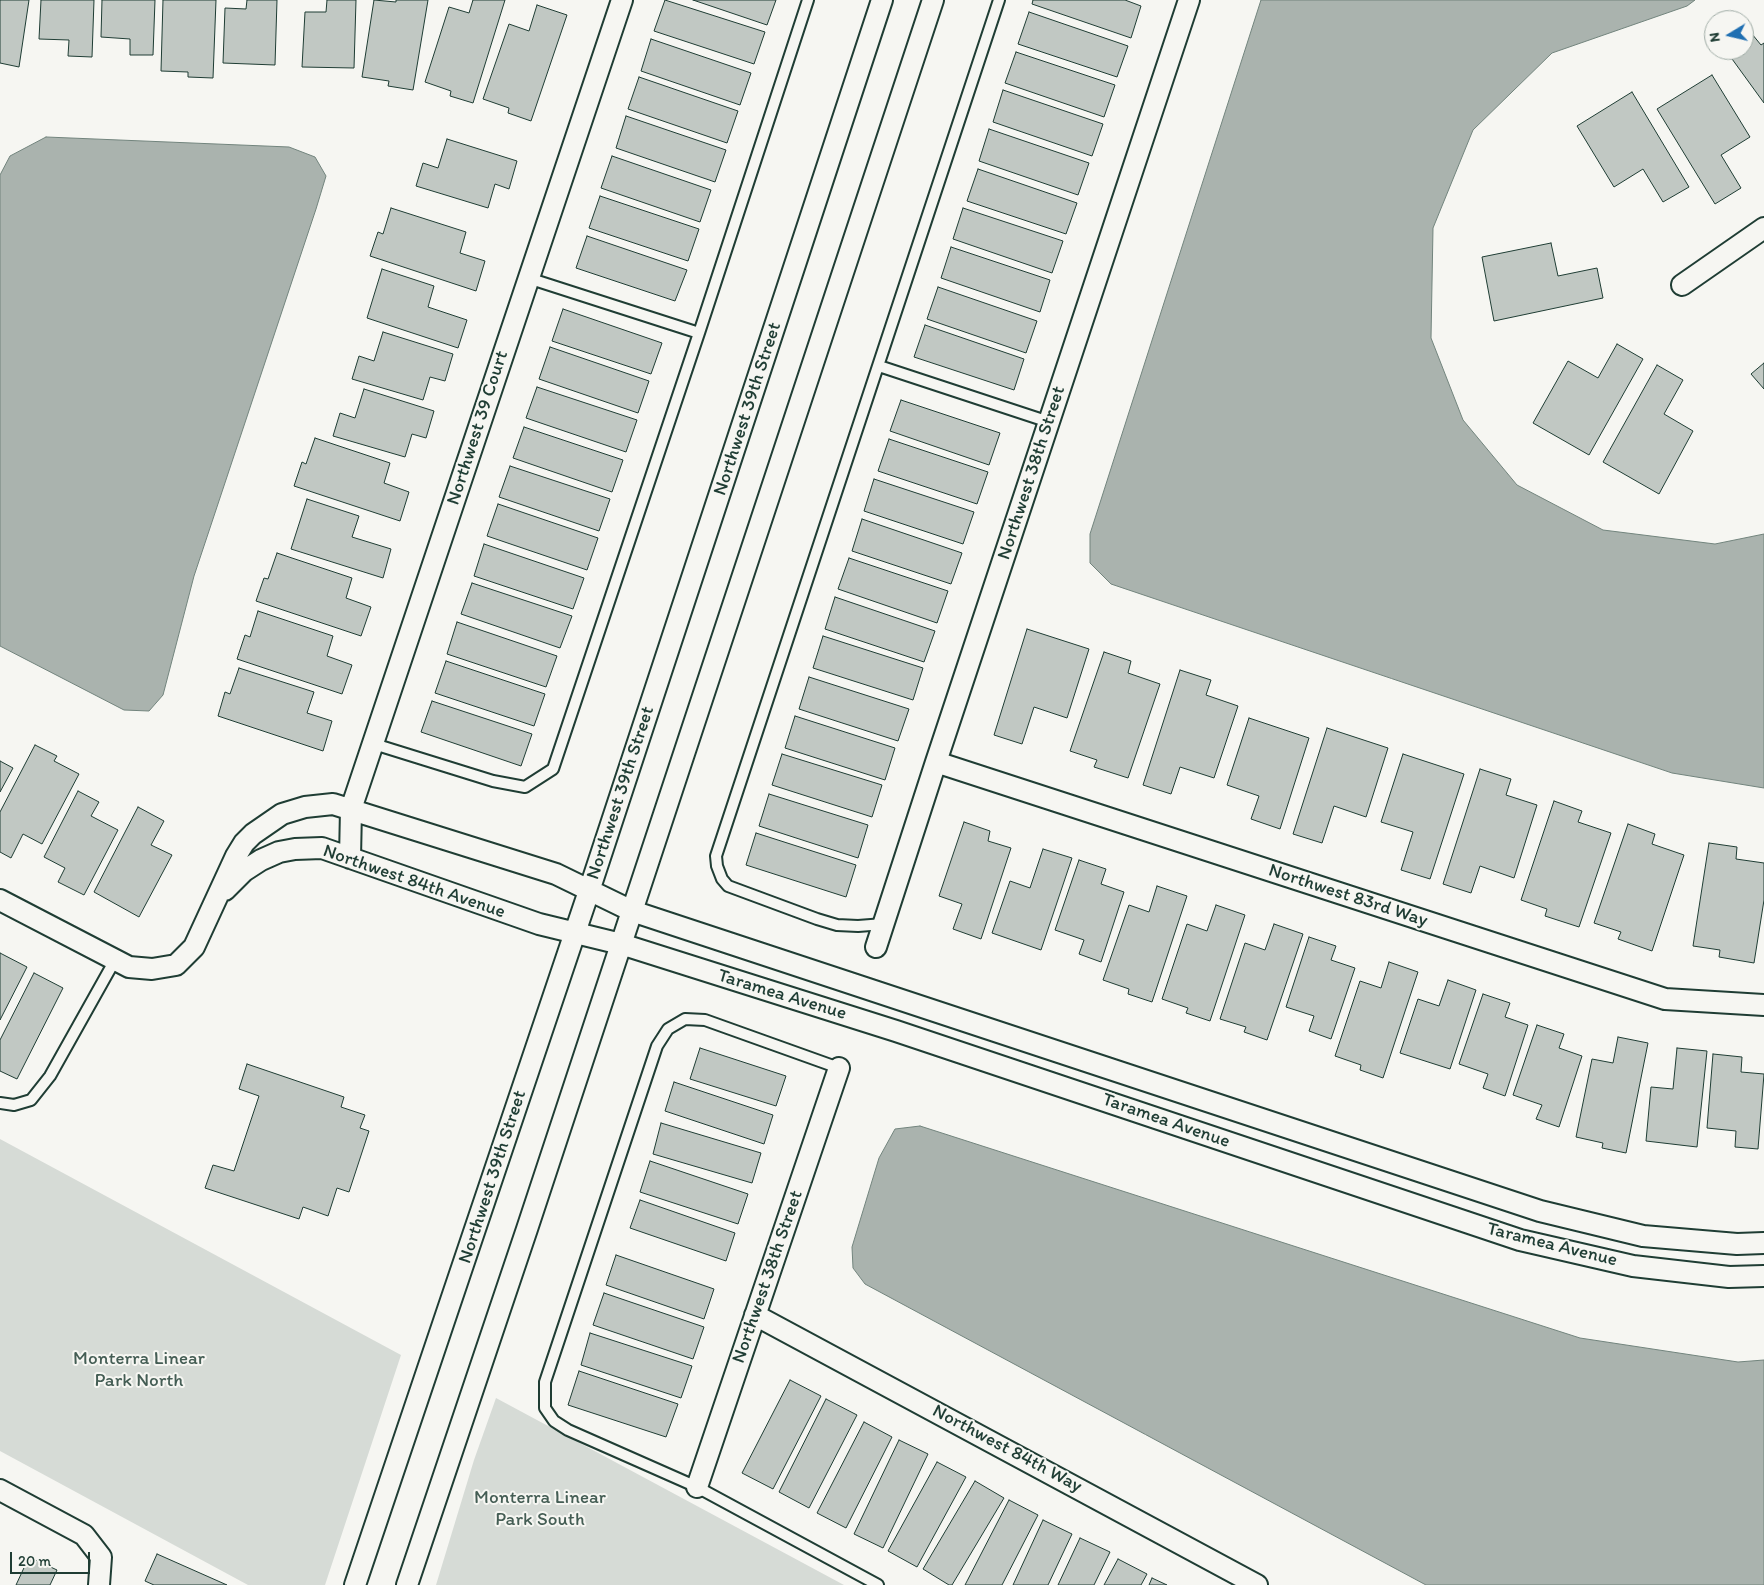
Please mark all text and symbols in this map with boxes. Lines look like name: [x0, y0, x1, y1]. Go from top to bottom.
north arrow: [1704, 10, 1754, 60]
text: N: [1706, 31, 1724, 43]
street label: Northwest 39th Street: [709, 320, 787, 498]
street label: Northwest 39 Court: [442, 348, 514, 508]
street label: Northwest 38th Street: [993, 383, 1071, 563]
street label: Northwest 39th Street: [582, 704, 660, 882]
street label: Northwest 84th Avenue: [320, 840, 508, 924]
street label: Northwest 83rd Way: [1265, 859, 1431, 933]
street label: Taramea Avenue: [715, 965, 849, 1025]
street label: Northwest 39th Street: [454, 1088, 532, 1266]
street label: Taramea Avenue: [1099, 1088, 1233, 1154]
street label: Northwest 38th Street: [728, 1188, 808, 1366]
street label: Taramea Avenue: [1484, 1218, 1620, 1272]
park label: Monterra Linear Park North: [73, 1348, 205, 1392]
street label: Northwest 84th Way: [928, 1400, 1086, 1498]
park label: Monterra Linear Park South: [474, 1487, 606, 1531]
scale bar: [12, 1542, 92, 1574]
text: 20 m: [18, 1552, 51, 1570]

